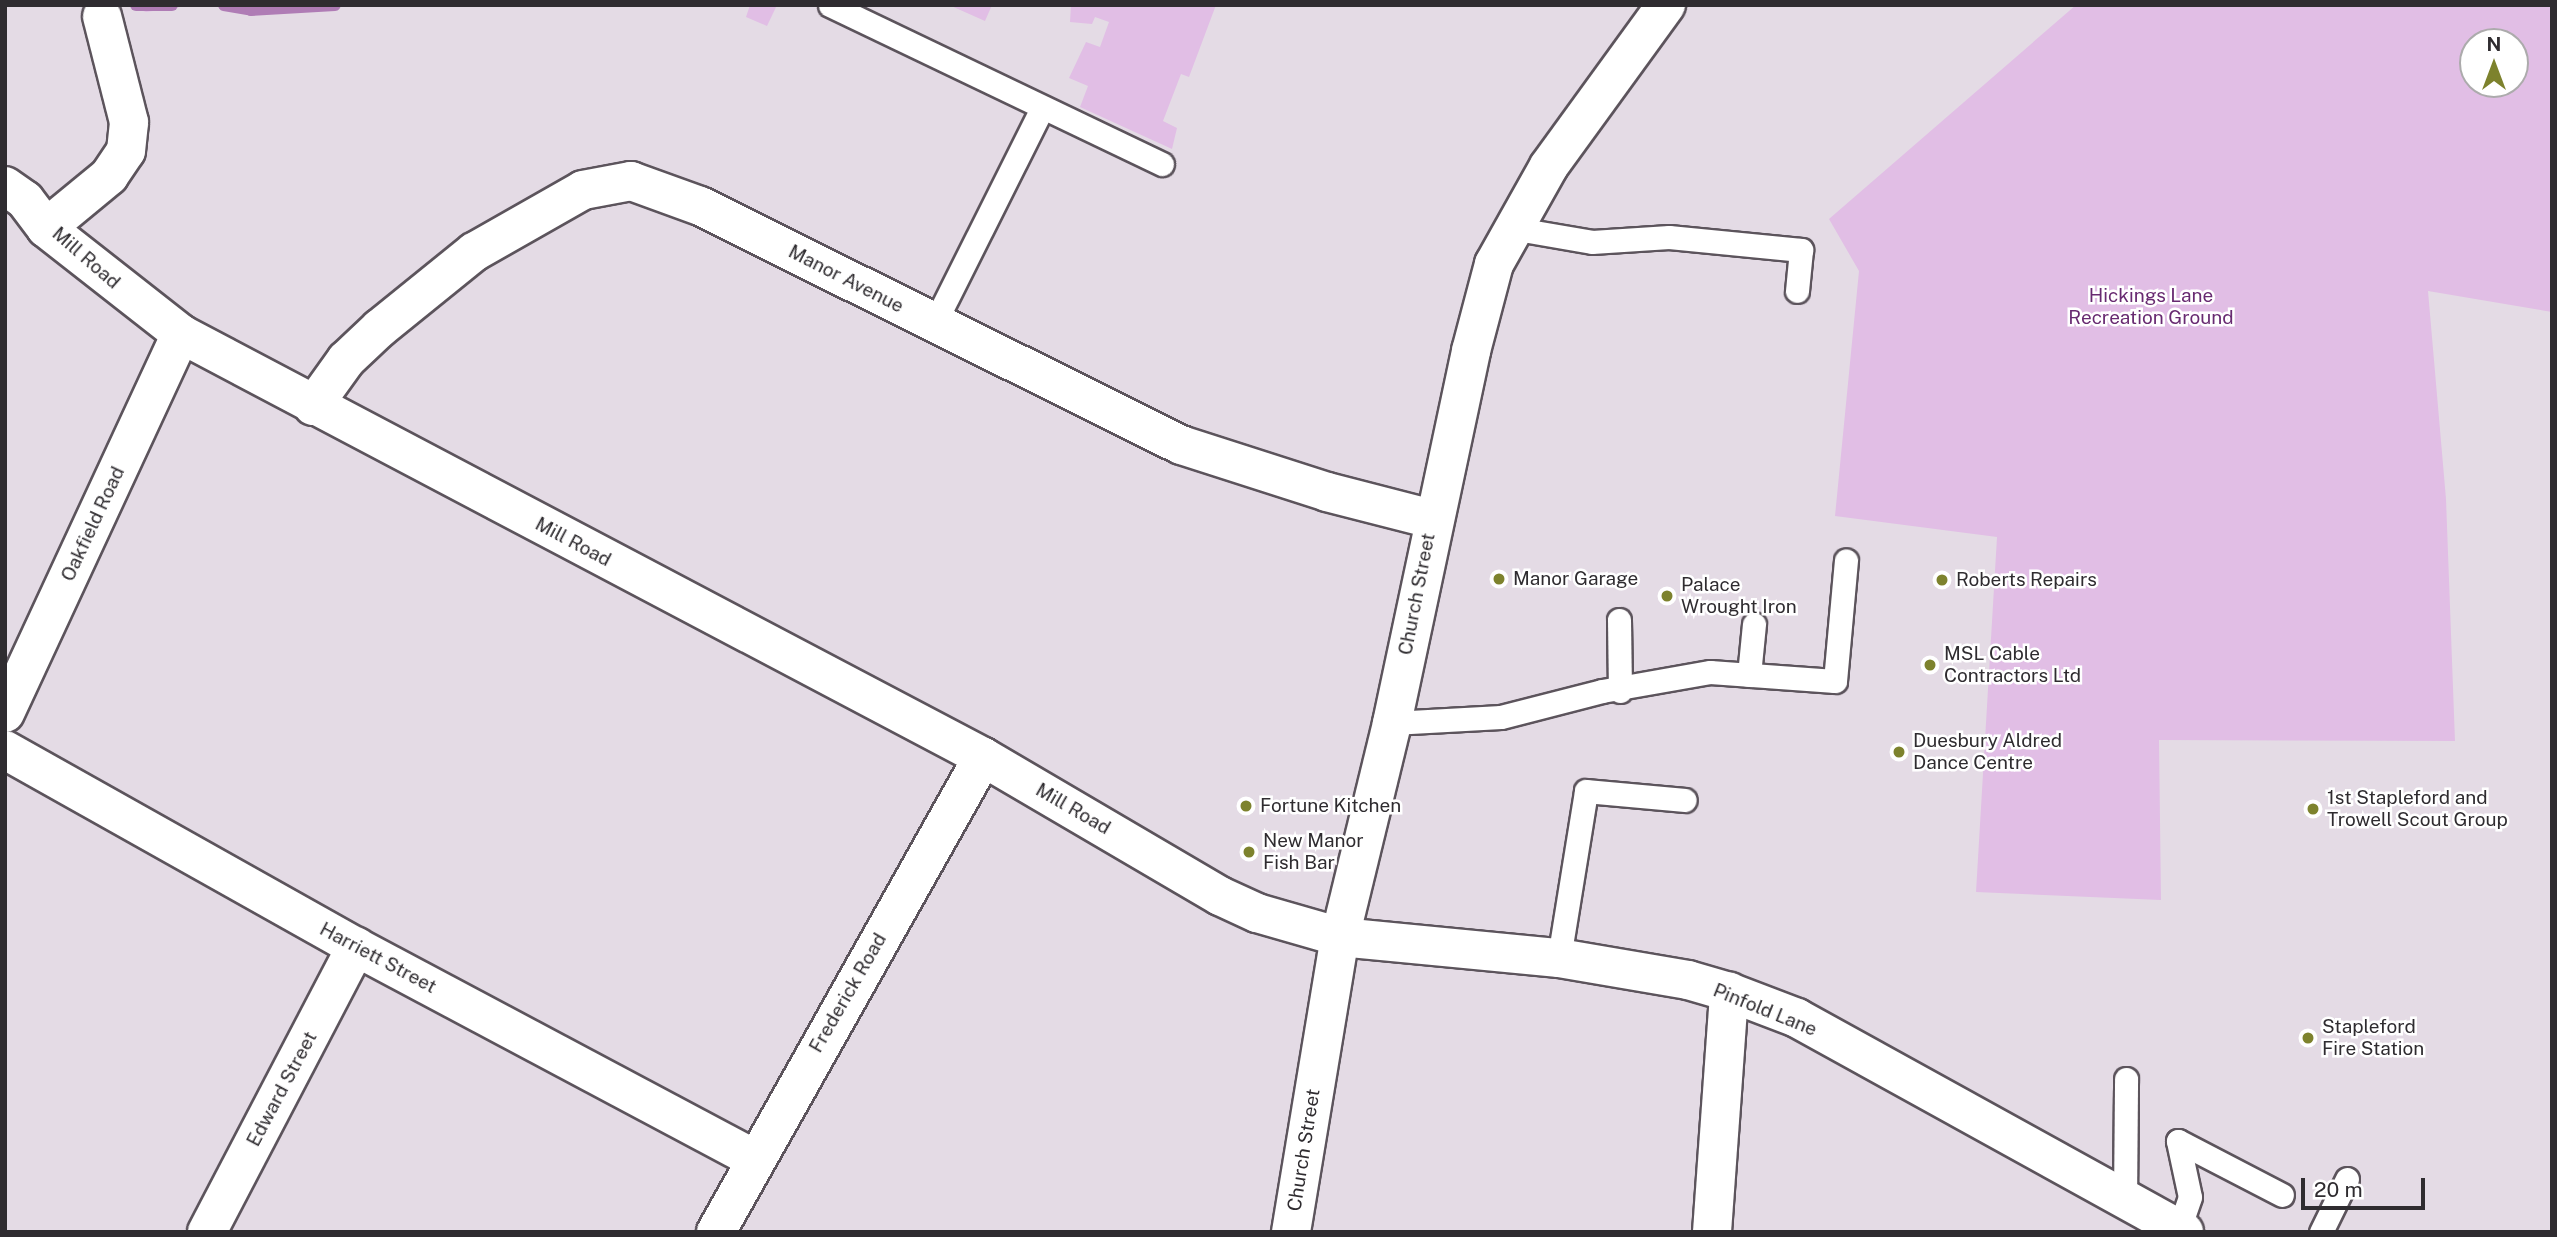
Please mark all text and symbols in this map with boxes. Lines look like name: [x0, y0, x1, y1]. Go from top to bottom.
north arrow: [2459, 28, 2529, 98]
text: N: [2487, 33, 2501, 55]
street label: Mill Road: [47, 222, 125, 294]
street label: Manor Avenue: [785, 240, 907, 318]
park label: Hickings Lane Recreation Ground: [2068, 285, 2234, 329]
street label: Oakfield Road: [56, 463, 130, 585]
street label: Mill Road: [531, 513, 615, 571]
street label: Church Street: [1394, 531, 1440, 657]
place label: Manor Garage: [1513, 568, 1638, 590]
place label: Roberts Repairs: [1956, 569, 2097, 591]
marker: Manor Garage: [1491, 571, 1507, 587]
marker: Roberts Repairs: [1934, 572, 1950, 588]
place label: Palace Wrought Iron: [1681, 574, 1797, 618]
marker: Palace Wrought Iron: [1659, 588, 1675, 604]
place label: MSL Cable Contractors Ltd: [1944, 643, 2081, 687]
marker: MSL Cable Contractors Ltd: [1922, 657, 1938, 673]
place label: Duesbury Aldred Dance Centre: [1913, 730, 2062, 774]
marker: Duesbury Aldred Dance Centre: [1891, 744, 1907, 760]
street label: Mill Road: [1032, 779, 1114, 839]
place label: 1st Stapleford and Trowell Scout Group: [2327, 787, 2508, 831]
place label: Fortune Kitchen: [1260, 795, 1401, 817]
marker: Fortune Kitchen: [1238, 798, 1254, 814]
marker: 1st Stapleford and Trowell Scout Group: [2305, 801, 2321, 817]
place label: New Manor Fish Bar: [1263, 830, 1364, 874]
marker: New Manor Fish Bar: [1241, 844, 1257, 860]
street label: Harriett Street: [316, 918, 440, 998]
street label: Frederick Road: [805, 929, 891, 1057]
street label: Pinfold Lane: [1710, 979, 1820, 1041]
place label: Stapleford Fire Station: [2322, 1016, 2424, 1060]
street label: Edward Street: [242, 1028, 322, 1150]
marker: Stapleford Fire Station: [2300, 1030, 2316, 1046]
street label: Church Street: [1283, 1087, 1325, 1213]
scale bar: [2305, 1164, 2429, 1208]
text: 20 m: [2314, 1177, 2363, 1202]

